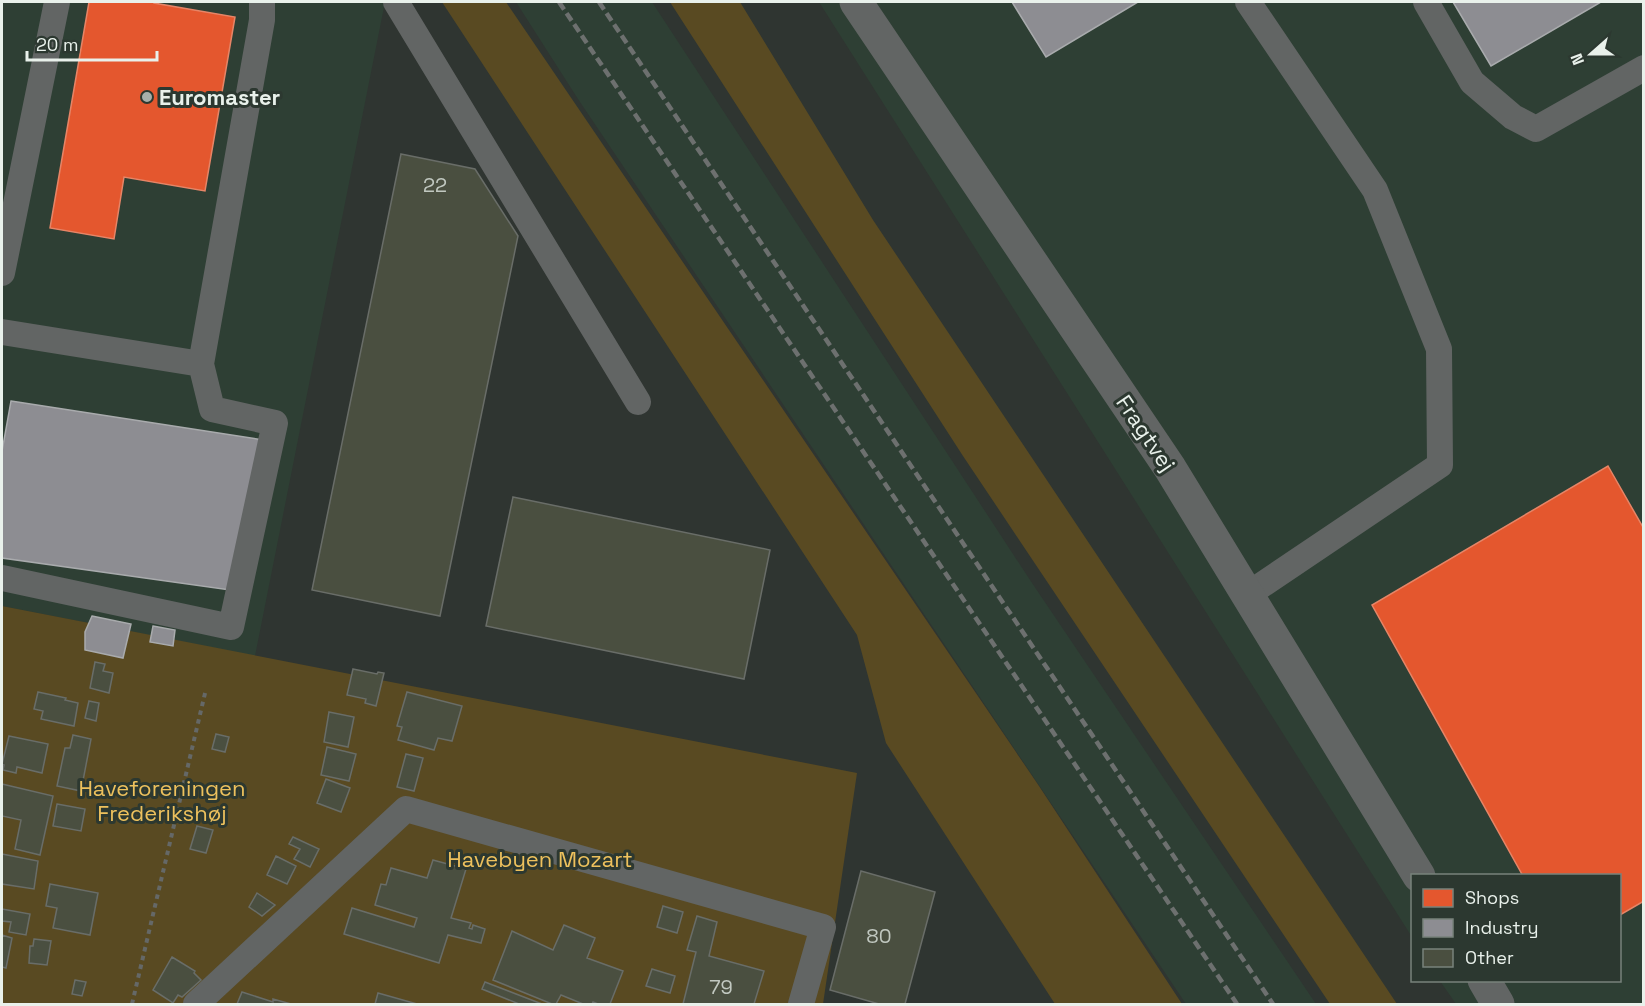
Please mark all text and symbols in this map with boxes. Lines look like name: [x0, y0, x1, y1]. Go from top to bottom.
scale bar: [27, 24, 158, 62]
north arrow: [1561, 24, 1621, 84]
text: 20 m: [36, 33, 79, 56]
text: N: [1566, 50, 1589, 68]
place label: Euromaster: [159, 83, 281, 111]
marker: Euromaster: [140, 90, 154, 104]
house number: 22: [423, 172, 447, 198]
street label: Fragtvej: [1110, 389, 1182, 477]
park label: Haveforeningen Frederikshøj: [78, 774, 246, 827]
park label: Havebyen Mozart: [447, 845, 633, 873]
legend: [1411, 874, 1621, 982]
text: Shops: [1465, 886, 1519, 909]
text: Industry: [1465, 916, 1538, 939]
house number: 80: [866, 923, 892, 949]
text: Other: [1465, 946, 1514, 969]
house number: 79: [709, 974, 733, 1000]

